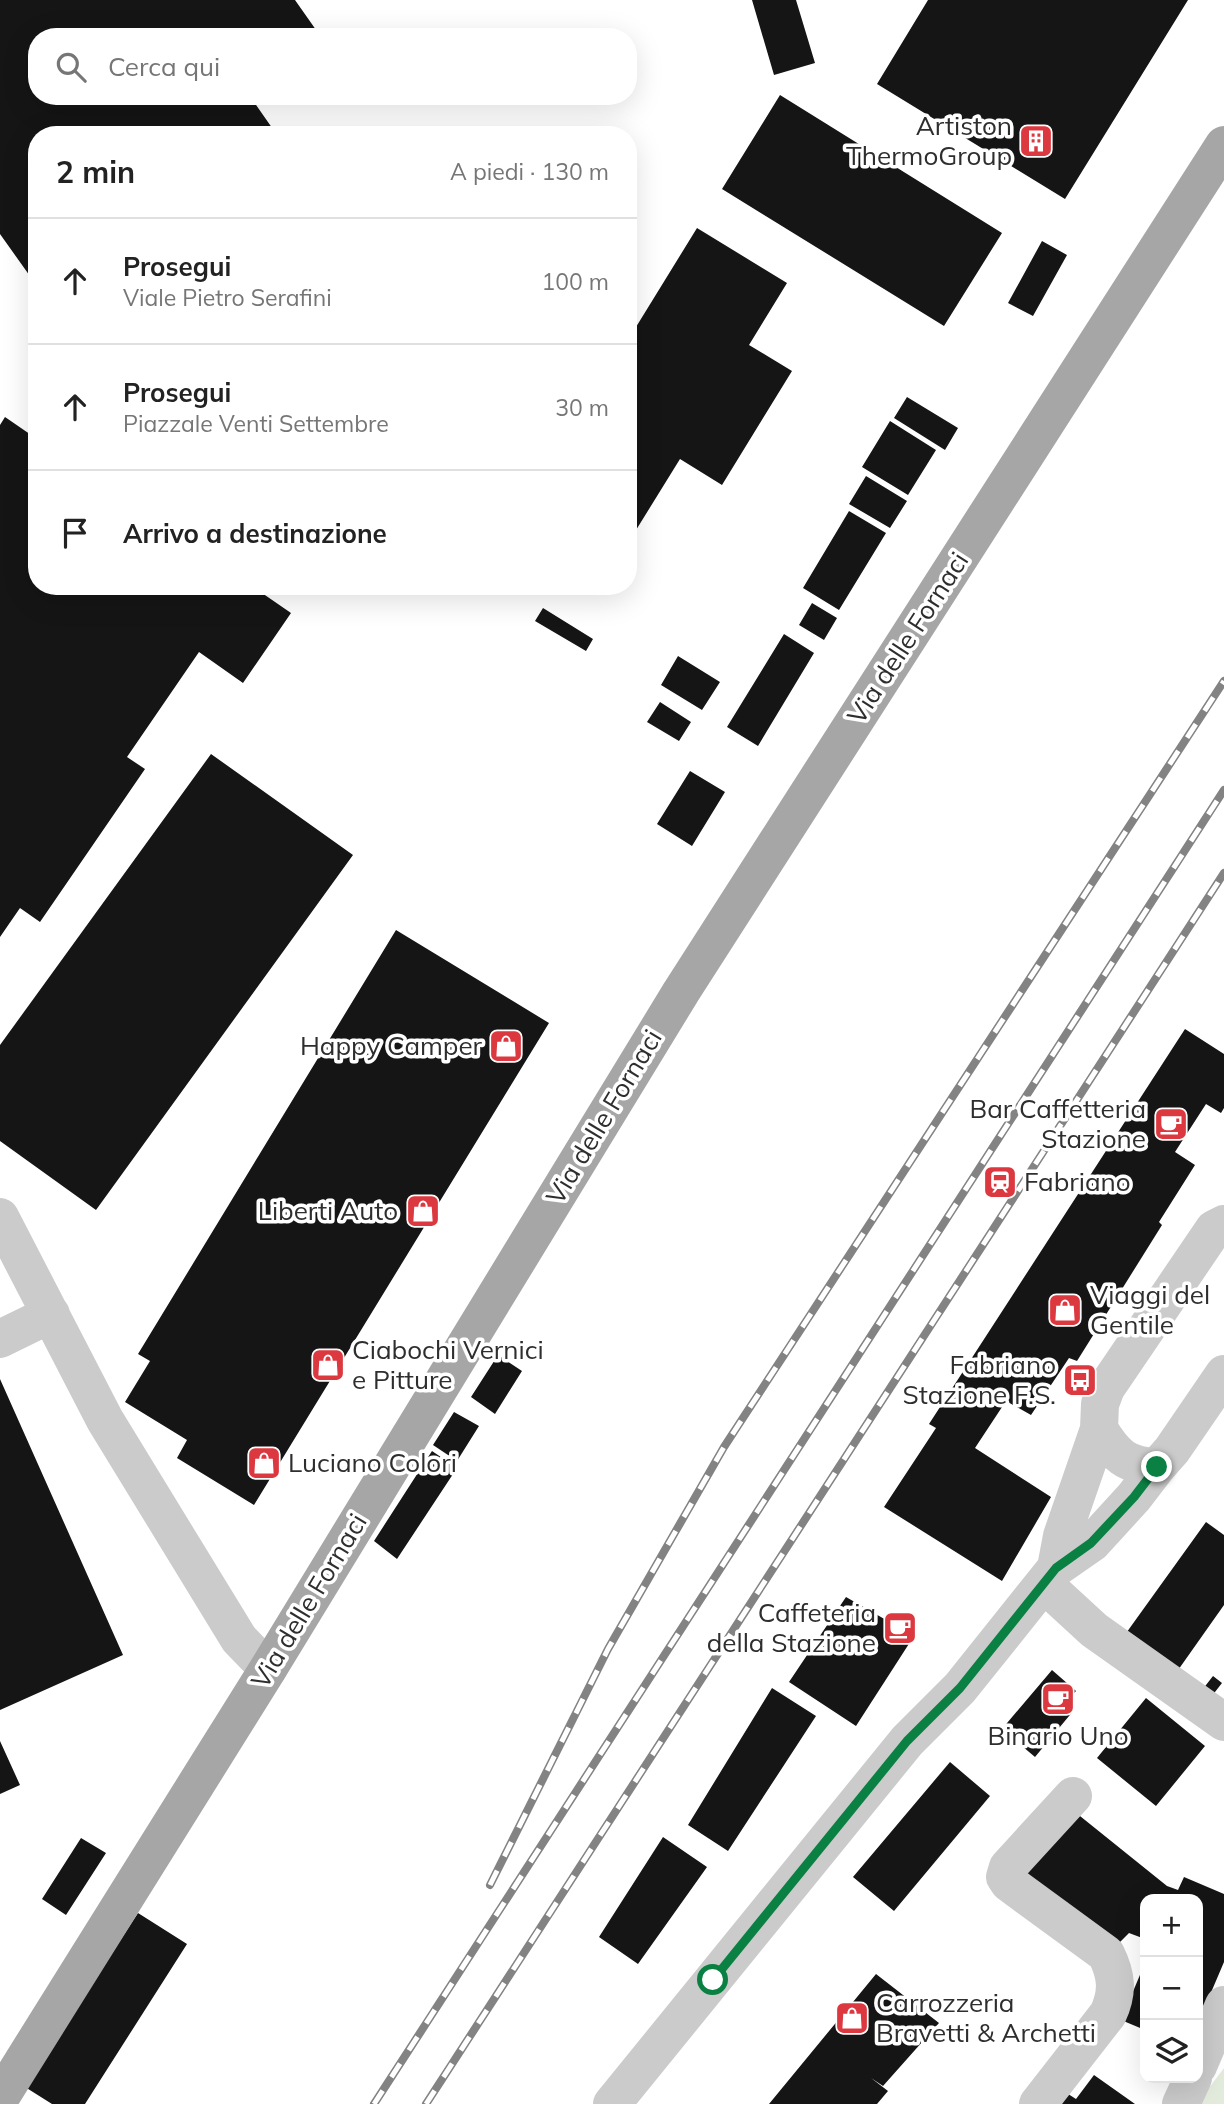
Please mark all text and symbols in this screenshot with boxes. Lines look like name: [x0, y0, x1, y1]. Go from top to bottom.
search box: [28, 28, 637, 105]
icon: search: [52, 48, 90, 86]
text: Cerca qui: [108, 50, 220, 83]
place label: Artiston ThermoGroup: [846, 109, 1012, 172]
building icon: Artiston ThermoGroup: [1017, 122, 1055, 160]
text: 2 min: [56, 153, 135, 191]
text: A piedi · 130 m: [450, 157, 609, 186]
text: Prosegui: [123, 250, 231, 283]
icon: ahead: [56, 262, 94, 300]
text: 100 m: [541, 267, 609, 296]
text: Viale Pietro Serafini: [123, 283, 332, 312]
text: Prosegui: [123, 376, 231, 409]
icon: ahead: [56, 388, 94, 426]
text: 30 m: [555, 393, 609, 422]
text: Piazzale Venti Settembre: [123, 409, 389, 438]
icon: arrive: [56, 514, 94, 552]
text: Arrivo a destinazione: [123, 517, 387, 550]
street label: Via delle Fornaci: [840, 546, 975, 730]
street label: Via delle Fornaci: [538, 1023, 669, 1210]
shop icon: Happy Camper: [487, 1027, 525, 1065]
place label: Happy Camper: [300, 1029, 483, 1062]
place label: Bar Caffetteria Stazione: [970, 1092, 1146, 1155]
cafe icon: Bar Caffetteria Stazione: [1152, 1105, 1190, 1143]
station icon: Fabriano: [981, 1163, 1019, 1201]
place label: Fabriano: [1024, 1165, 1131, 1198]
shop icon: Liberti Auto: [404, 1192, 442, 1230]
place label: Liberti Auto: [258, 1194, 398, 1227]
place label: Viaggi del Gentile: [1090, 1278, 1210, 1341]
shop icon: Viaggi del Gentile: [1046, 1291, 1084, 1329]
place label: Ciabochi Vernici e Pitture: [352, 1333, 544, 1396]
shop icon: Ciabochi Vernici e Pitture: [309, 1346, 347, 1384]
place label: Fabriano Stazione F.S.: [903, 1348, 1056, 1411]
bus stop icon: Fabriano Stazione F.S.: [1061, 1361, 1099, 1399]
shop icon: Luciano Colori: [245, 1444, 283, 1482]
place label: Luciano Colori: [288, 1446, 457, 1479]
route end: [1141, 1451, 1172, 1482]
street label: Via delle Fornaci: [243, 1507, 374, 1694]
place label: Caffeteria della Stazione: [707, 1596, 876, 1659]
cafe icon: Caffeteria della Stazione: [881, 1609, 919, 1647]
cafe icon: Binario Uno: [1039, 1680, 1077, 1718]
place label: Binario Uno: [987, 1719, 1129, 1752]
map controls: [1140, 1894, 1203, 2083]
button: +: [1140, 1894, 1203, 1957]
button: −: [1140, 1957, 1203, 2020]
route start: [697, 1964, 728, 1995]
place label: Carrozzeria Bravetti & Archetti: [876, 1986, 1096, 2049]
shop icon: Carrozzeria Bravetti & Archetti: [833, 1999, 871, 2037]
button: layers: [1140, 2020, 1203, 2083]

